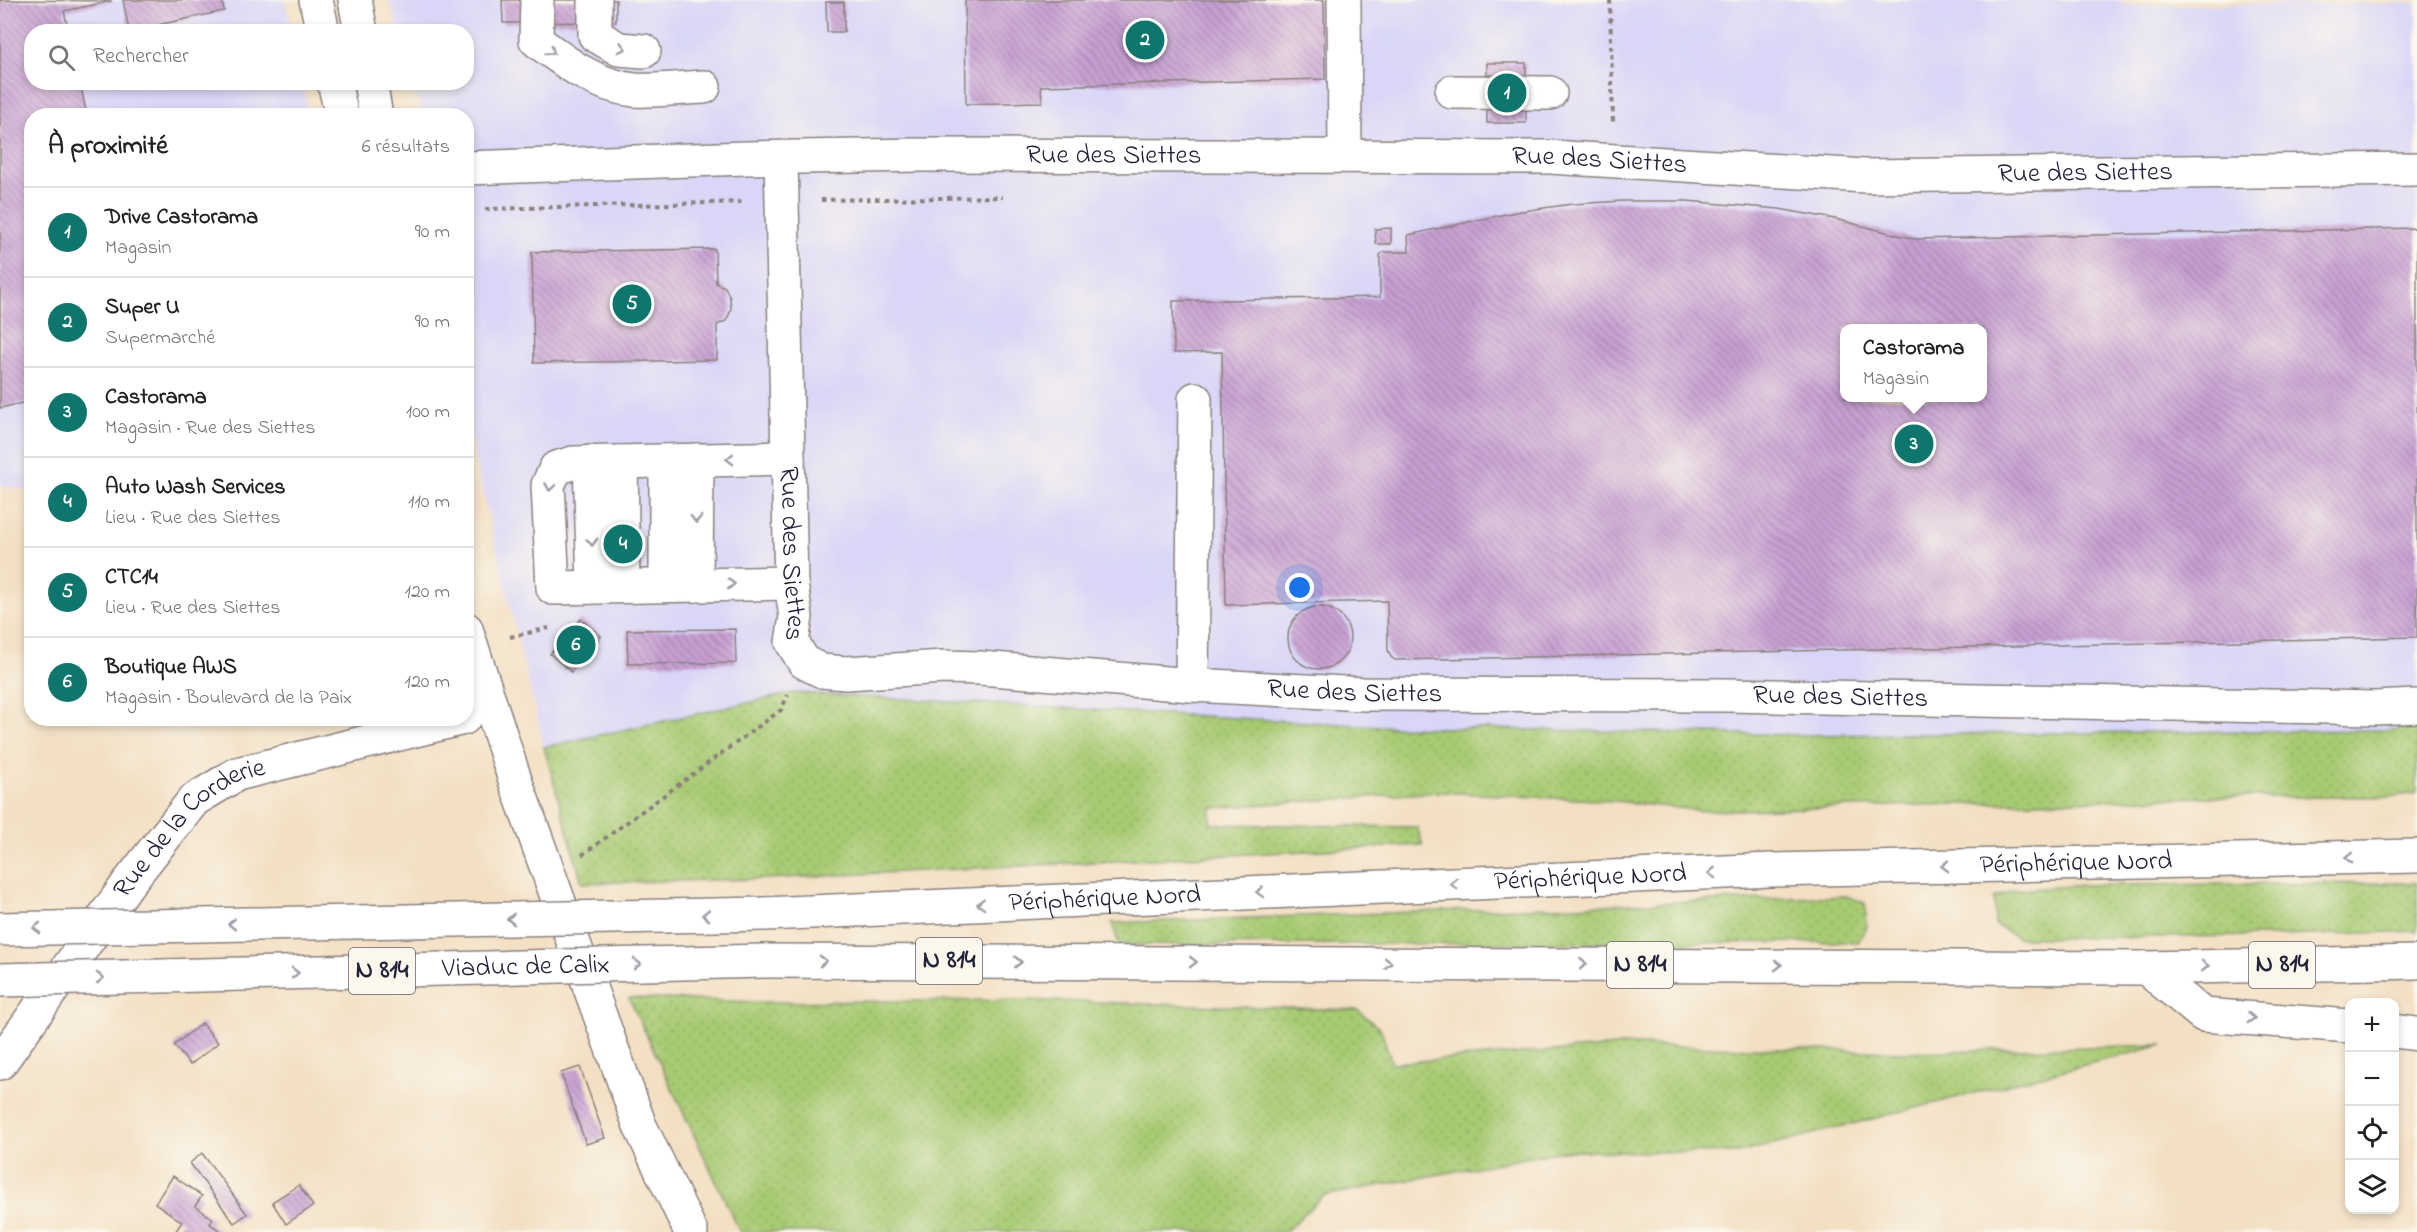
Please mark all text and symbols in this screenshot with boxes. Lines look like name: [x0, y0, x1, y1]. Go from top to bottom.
pin: 2: [1126, 18, 1164, 63]
search box: [24, 24, 474, 90]
one-way arrow: [617, 40, 627, 53]
icon: search: [45, 41, 78, 74]
text: Rechercher: [93, 41, 189, 73]
one-way arrow: [544, 44, 555, 55]
pin: 1: [1488, 70, 1526, 116]
text: À proximité: [48, 128, 168, 166]
text: 6 résultats: [362, 133, 450, 162]
street label: Rue des Siettes: [1026, 136, 1202, 175]
street label: Rue des Siettes: [1512, 137, 1688, 185]
street label: Rue des Siettes: [1997, 153, 2173, 194]
text: Drive Castorama: [105, 202, 258, 234]
text: 1: [64, 218, 71, 247]
text: 90 m: [415, 218, 450, 247]
text: Magasin: [105, 234, 171, 263]
pin: 5: [612, 282, 652, 326]
text: Super U: [105, 292, 180, 324]
text: 2: [63, 308, 72, 337]
text: 90 m: [415, 308, 450, 337]
text: Supermarché: [105, 324, 215, 353]
popup: [1840, 324, 1987, 402]
text: Castorama: [1863, 333, 1964, 365]
text: Magasin: [1863, 365, 1929, 394]
text: Castorama: [105, 382, 207, 414]
text: 3: [63, 398, 72, 427]
text: 100 m: [406, 398, 450, 427]
text: Magasin · Rue des Siettes: [105, 414, 315, 443]
pin: 3: [1894, 422, 1934, 466]
one-way arrow: [725, 453, 734, 466]
street label: Rue des Siettes: [769, 466, 816, 644]
text: Auto Wash Services: [105, 472, 286, 504]
one-way arrow: [545, 482, 557, 492]
text: 4: [63, 488, 72, 517]
text: 110 m: [408, 488, 450, 517]
text: Lieu · Rue des Siettes: [105, 504, 280, 533]
one-way arrow: [690, 514, 703, 523]
pin: 4: [604, 522, 642, 566]
one-way arrow: [586, 537, 599, 546]
text: CTC14: [105, 562, 158, 594]
your location: [1285, 573, 1314, 602]
text: 5: [62, 578, 73, 607]
text: 120 m: [405, 578, 450, 607]
one-way arrow: [726, 578, 735, 591]
text: Lieu · Rue des Siettes: [105, 594, 280, 623]
pin: 6: [556, 622, 596, 668]
text: Boutique AWS: [105, 652, 237, 684]
text: 6: [63, 668, 72, 697]
text: 120 m: [405, 668, 450, 697]
street label: Rue des Siettes: [1266, 669, 1442, 714]
street label: Rue des Siettes: [1752, 676, 1929, 719]
text: Magasin · Boulevard de la Paix: [105, 684, 352, 713]
street label: Rue de la Corderie: [104, 748, 270, 906]
street label: Périphérique Nord: [1979, 842, 2173, 885]
one-way arrow: [2345, 852, 2354, 864]
street label: Périphérique Nord: [1493, 854, 1687, 902]
one-way arrow: [1940, 860, 1949, 873]
one-way arrow: [1708, 866, 1717, 879]
street label: Périphérique Nord: [1008, 875, 1202, 923]
one-way arrow: [1450, 877, 1459, 890]
one-way arrow: [1255, 886, 1264, 899]
one-way arrow: [976, 898, 985, 911]
one-way arrow: [702, 909, 711, 921]
one-way arrow: [507, 913, 516, 925]
one-way arrow: [228, 918, 237, 930]
one-way arrow: [33, 922, 42, 934]
road number: N 814: [916, 938, 982, 984]
road number: N 814: [1607, 942, 1673, 988]
road number: N 814: [2249, 942, 2315, 988]
street label: Viaduc de Calix: [440, 945, 610, 989]
road number: N 814: [349, 948, 415, 994]
one-way arrow: [819, 955, 828, 967]
one-way arrow: [1014, 956, 1023, 968]
one-way arrow: [1188, 956, 1197, 968]
one-way arrow: [1383, 957, 1392, 969]
one-way arrow: [633, 958, 642, 970]
one-way arrow: [1578, 958, 1587, 970]
one-way arrow: [1773, 959, 1782, 972]
one-way arrow: [2200, 960, 2209, 973]
one-way arrow: [291, 966, 300, 979]
one-way arrow: [96, 971, 105, 984]
map controls: [2345, 998, 2399, 1214]
button: +: [2345, 998, 2399, 1052]
one-way arrow: [2246, 1011, 2255, 1024]
button: −: [2345, 1052, 2399, 1106]
button: locate: [2345, 1106, 2399, 1160]
button: layers: [2345, 1160, 2399, 1214]

